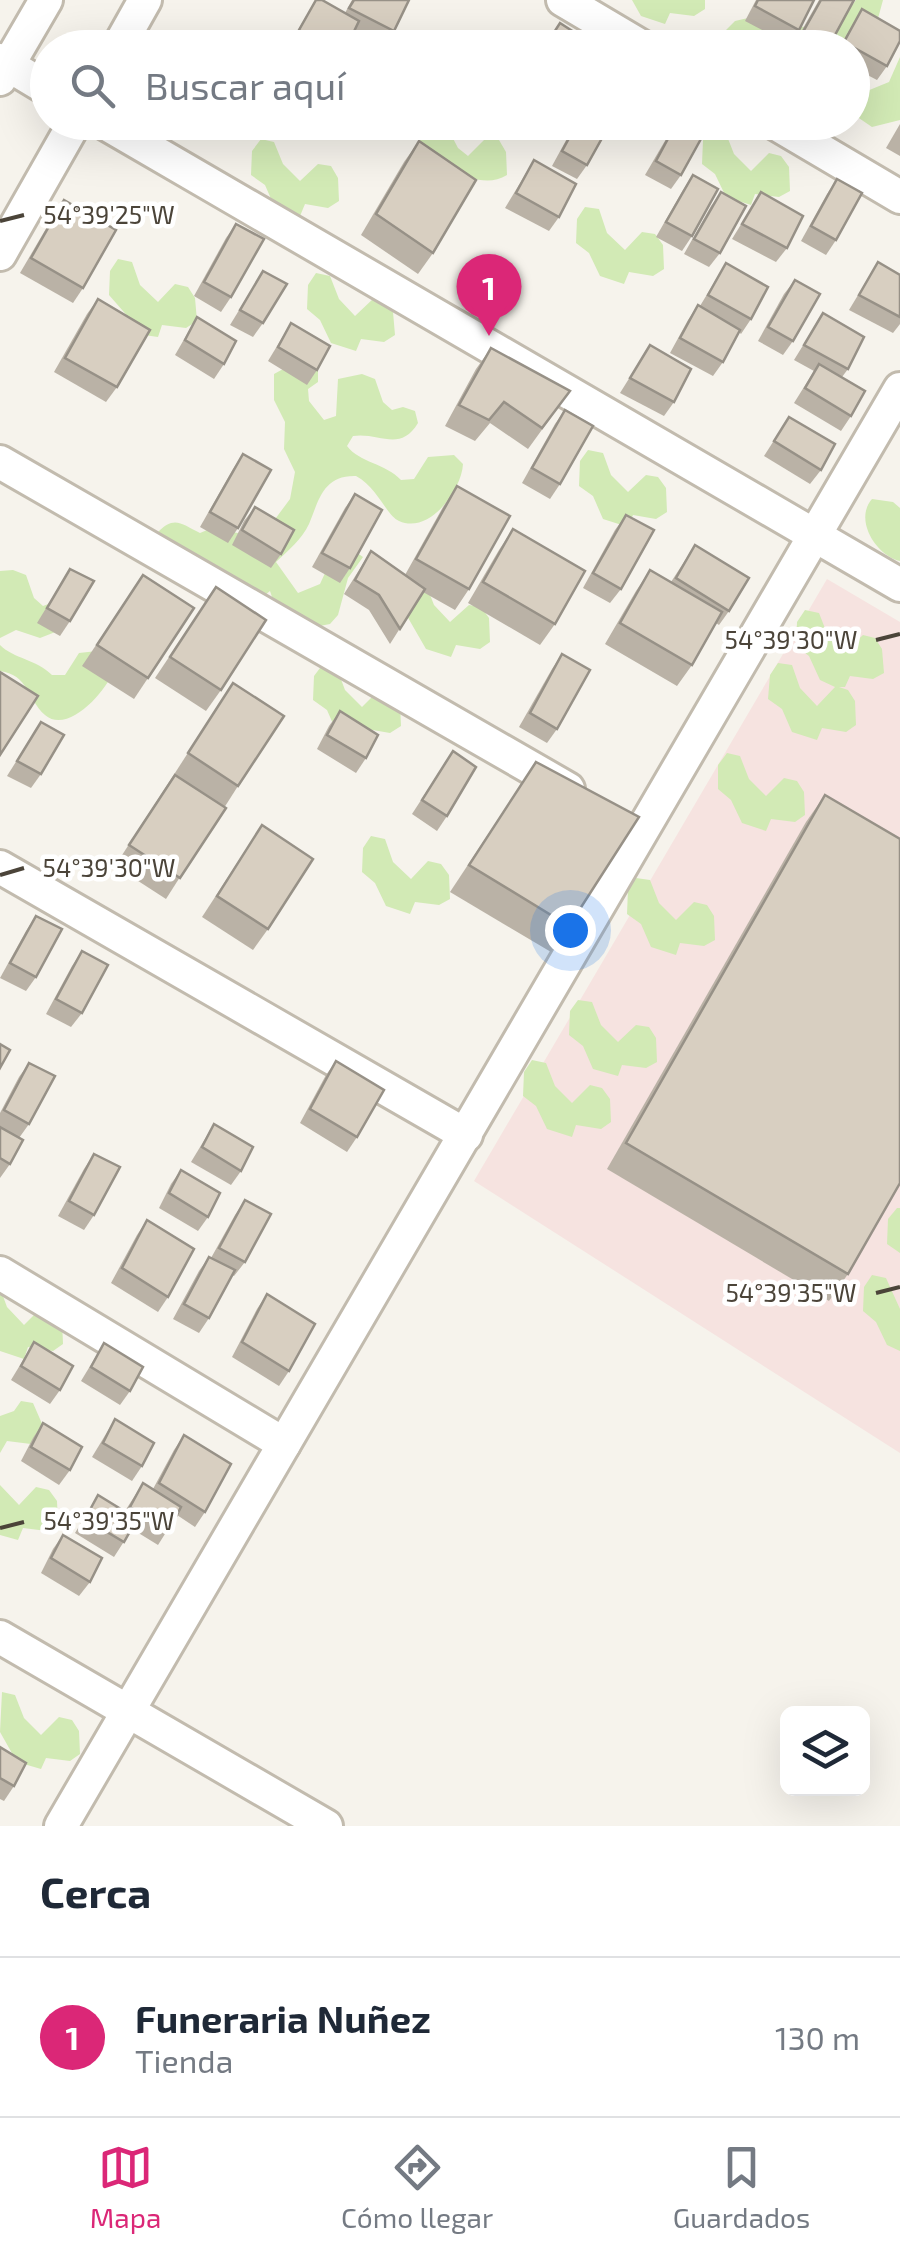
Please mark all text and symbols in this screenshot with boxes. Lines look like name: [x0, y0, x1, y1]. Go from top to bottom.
search box: [30, 30, 870, 140]
icon: search: [65, 58, 120, 113]
text: Buscar aquí: [145, 62, 346, 108]
text: 54°39'25"W: [43, 199, 175, 229]
pin: 1: [456, 254, 522, 336]
text: 54°39'30"W: [725, 624, 857, 654]
text: 54°39'30"W: [43, 852, 175, 882]
your location: [545, 905, 596, 956]
text: 54°39'35"W: [725, 1277, 857, 1307]
text: 54°39'35"W: [43, 1505, 175, 1535]
map controls: [780, 1706, 870, 1796]
button: layers: [780, 1706, 870, 1796]
text: Cerca: [40, 1866, 151, 1916]
text: Funeraria Nuñez: [135, 1995, 431, 2041]
text: 1: [66, 2018, 79, 2056]
text: 130 m: [775, 2018, 860, 2056]
text: Tienda: [135, 2041, 233, 2079]
tab: Mapa: [90, 2140, 161, 2234]
tab: Cómo llegar: [341, 2140, 493, 2234]
tab: Guardados: [673, 2140, 810, 2234]

